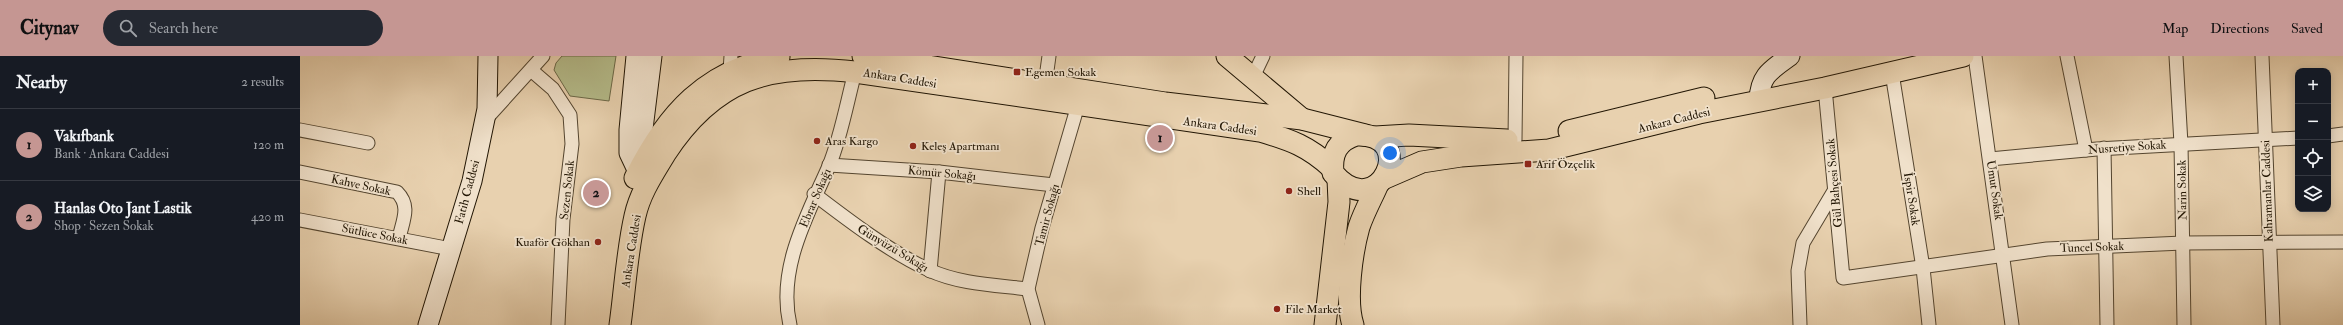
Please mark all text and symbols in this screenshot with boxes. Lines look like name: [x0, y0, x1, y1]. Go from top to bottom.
search box: [103, 10, 383, 46]
text: Citynav: [20, 16, 79, 40]
icon: search: [117, 17, 139, 39]
text: Search here: [149, 19, 218, 38]
text: Map: [2162, 20, 2188, 37]
text: Directions: [2210, 20, 2269, 37]
text: Saved: [2291, 20, 2323, 37]
street label: Ankara Caddesi: [861, 65, 938, 92]
place label: Egemen Sokak: [1025, 65, 1097, 80]
marker: Egemen Sokak: [1012, 67, 1022, 77]
map controls: [2295, 68, 2331, 212]
button: +: [2295, 68, 2331, 104]
text: Nearby: [16, 72, 67, 93]
text: 2 results: [241, 74, 284, 90]
street label: Ankara Caddesi: [1635, 104, 1712, 137]
button: −: [2295, 104, 2331, 140]
street label: Ankara Caddesi: [1181, 114, 1258, 139]
pin: 1: [1147, 123, 1173, 153]
text: Vakıfbank: [54, 127, 114, 146]
place label: Aras Kargo: [824, 134, 878, 149]
marker: Aras Kargo: [812, 136, 822, 146]
text: 1: [27, 137, 31, 153]
text: 120 m: [253, 137, 284, 153]
street label: Nusretiye Sokak: [2087, 137, 2167, 158]
street label: Gül Bahçesi Sokak: [1823, 138, 1846, 228]
place label: Keleş Apartmanı: [921, 139, 1000, 154]
street label: Kahramanlar Caddesi: [2258, 140, 2277, 242]
button: locate: [2295, 140, 2331, 176]
marker: Keleş Apartmanı: [908, 141, 918, 151]
your location: [1380, 143, 1400, 163]
text: Bank · Ankara Caddesi: [54, 146, 169, 162]
place label: Arif Özçelik: [1535, 157, 1595, 172]
street label: Fatih Caddesi: [452, 158, 483, 226]
street label: Sezen Sokak: [557, 159, 578, 221]
marker: Arif Özçelik: [1523, 159, 1533, 169]
street label: Umut Sokak: [1983, 159, 2006, 221]
street label: Narin Sokak: [2174, 159, 2191, 220]
street label: Kömür Sokağı: [907, 163, 977, 184]
street label: Ebrar Sokağı: [796, 166, 835, 230]
street label: İspir Sokak: [1900, 171, 1923, 227]
street label: Kahve Sokak: [330, 172, 392, 199]
button: layers: [2295, 176, 2331, 212]
pin: 2: [583, 178, 609, 208]
street label: Tamir Sokağı: [1032, 182, 1063, 248]
place label: Shell: [1297, 184, 1321, 199]
marker: Shell: [1284, 186, 1294, 196]
text: Hanlas Oto Jant Lastik: [54, 199, 192, 218]
text: 2: [26, 209, 32, 225]
text: 420 m: [251, 209, 284, 225]
street label: Ankara Caddesi: [618, 213, 645, 290]
text: Shop · Sezen Sokak: [54, 218, 154, 234]
street label: Sütlüce Sokak: [341, 221, 409, 248]
street label: Günyüzü Sokağı: [854, 221, 931, 276]
place label: Kuaför Gökhan: [515, 235, 590, 250]
marker: Kuaför Gökhan: [593, 237, 603, 247]
street label: Tuncel Sokak: [2060, 239, 2125, 256]
place label: File Market: [1285, 302, 1342, 317]
marker: File Market: [1272, 304, 1282, 314]

